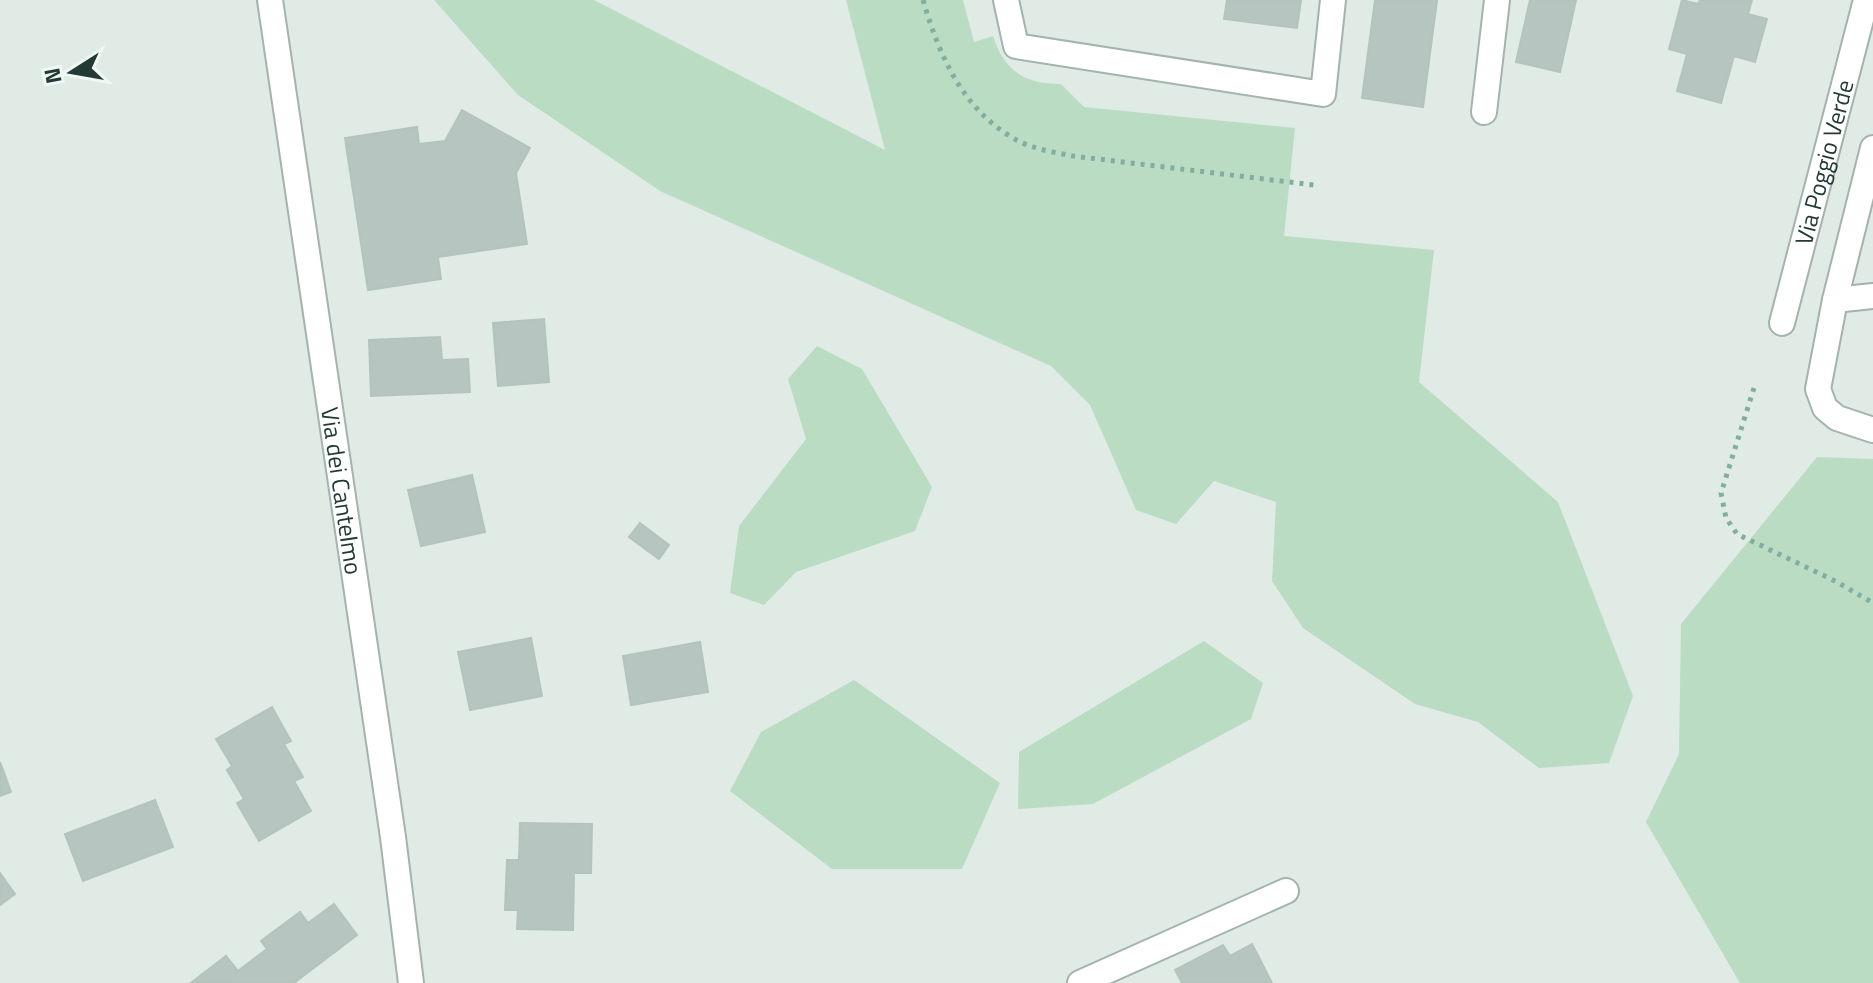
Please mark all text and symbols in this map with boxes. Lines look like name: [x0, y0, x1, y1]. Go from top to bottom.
north arrow: [32, 32, 112, 112]
text: N: [34, 65, 71, 87]
street label: Via Poggio Verde: [1785, 76, 1863, 249]
street label: Via dei Cantelmo: [312, 405, 372, 577]

